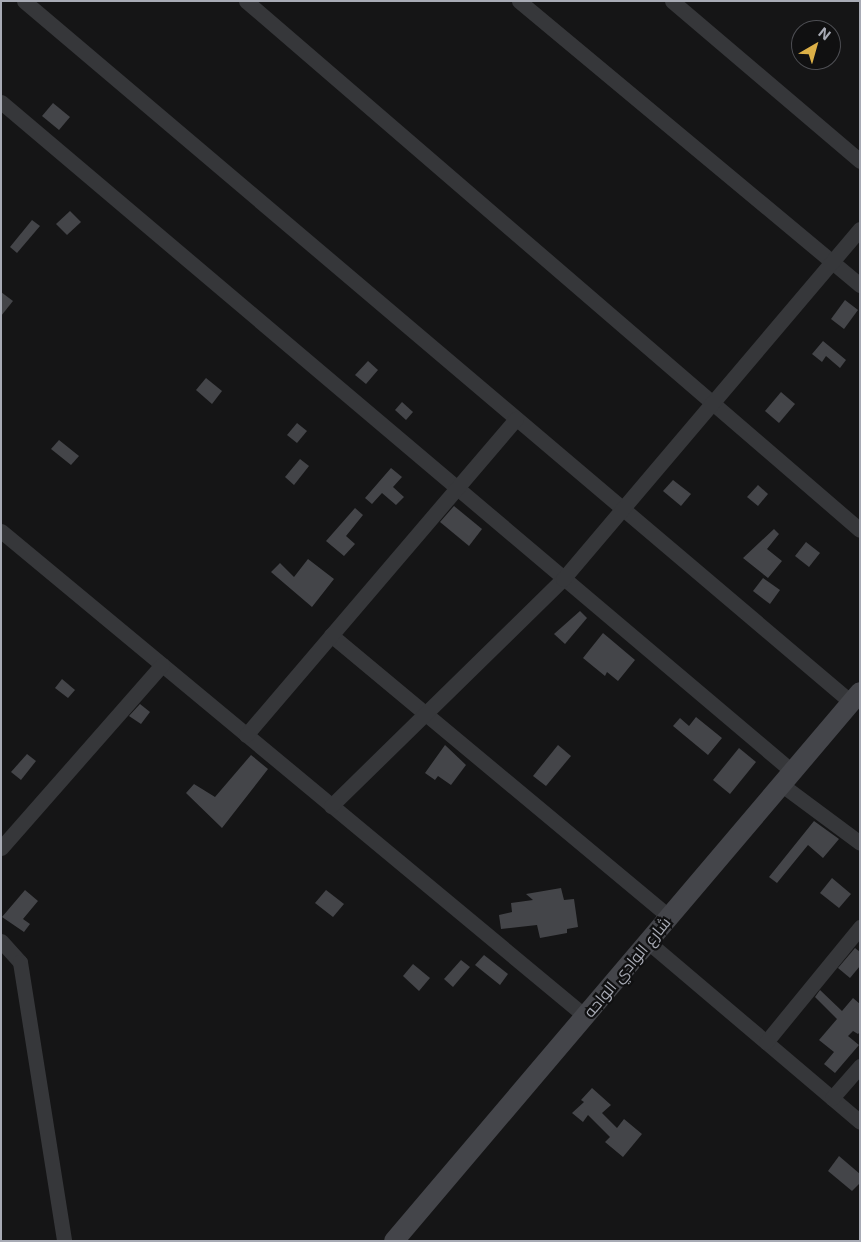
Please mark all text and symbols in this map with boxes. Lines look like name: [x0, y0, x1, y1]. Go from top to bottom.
north arrow: [791, 20, 841, 70]
text: N: [815, 24, 834, 44]
street label: شارع الوادي الواحه: [580, 913, 674, 1021]

